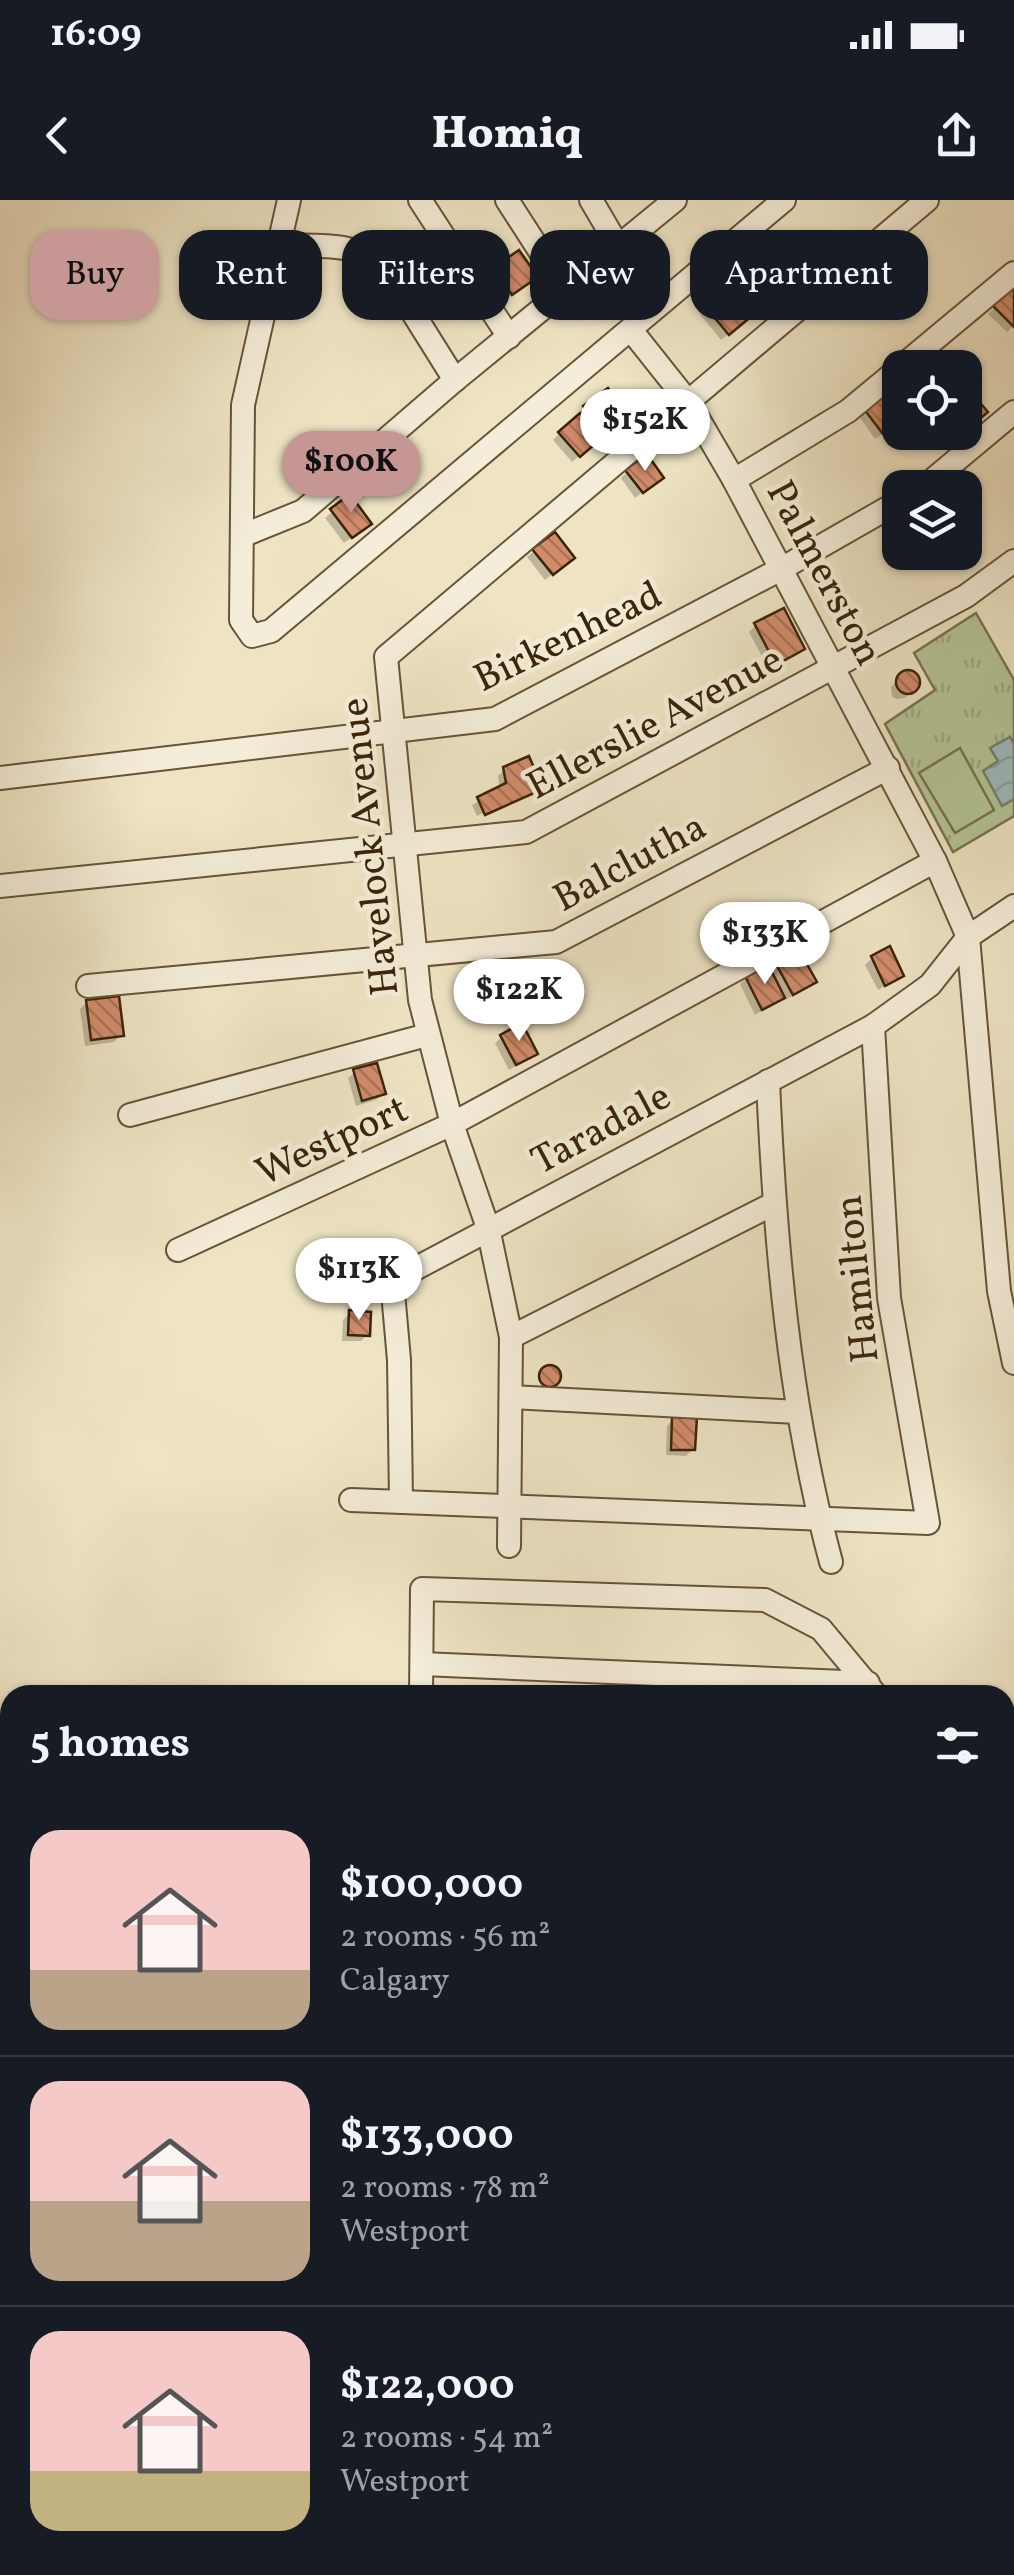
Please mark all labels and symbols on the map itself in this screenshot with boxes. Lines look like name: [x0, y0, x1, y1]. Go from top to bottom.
pin: $152K: [575, 389, 715, 474]
pin: $100K: [281, 431, 421, 516]
street label: Palmerston: [750, 471, 895, 676]
street label: Birkenhead: [465, 569, 672, 708]
street label: Ellerslie Avenue: [518, 633, 794, 816]
street label: Havelock Avenue: [328, 695, 415, 998]
street label: Balclutha: [544, 801, 717, 928]
pin: $133K: [695, 902, 835, 987]
pin: $122K: [449, 959, 589, 1044]
street label: Taradale: [522, 1070, 682, 1191]
street label: Westport: [247, 1083, 418, 1202]
street label: Hamilton: [822, 1192, 896, 1365]
pin: $113K: [289, 1238, 429, 1323]

